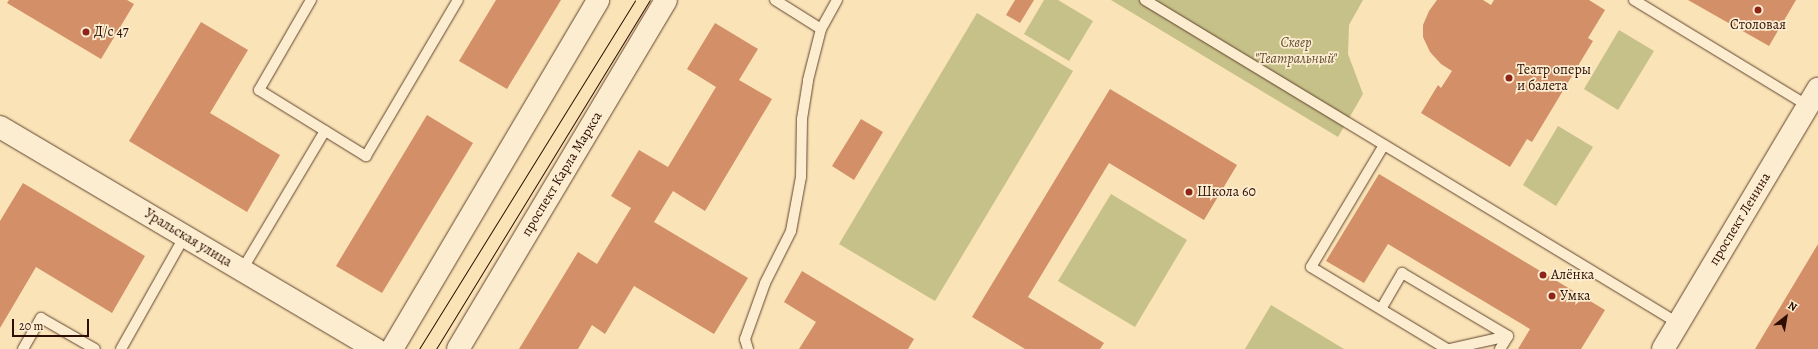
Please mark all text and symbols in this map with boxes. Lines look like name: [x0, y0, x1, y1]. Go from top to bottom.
marker: Столовая: [1753, 5, 1763, 15]
place label: Столовая: [1730, 17, 1786, 33]
place label: Д/с 47: [94, 24, 129, 40]
marker: Д/с 47: [81, 27, 91, 37]
park label: Сквер "Театральный": [1255, 35, 1337, 68]
place label: Театр оперы и балета: [1517, 62, 1591, 94]
marker: Театр оперы и балета: [1504, 73, 1514, 83]
street label: проспект Карла Маркса: [518, 108, 606, 240]
street label: проспект Ленина: [1706, 170, 1774, 268]
place label: Школа 60: [1197, 184, 1256, 200]
marker: Школа 60: [1184, 187, 1194, 197]
street label: Уральская улица: [141, 205, 235, 271]
place label: Алёнка: [1551, 267, 1594, 283]
marker: Алёнка: [1538, 270, 1548, 280]
place label: Умка: [1560, 288, 1590, 304]
marker: Умка: [1547, 291, 1557, 301]
north arrow: [1766, 297, 1806, 337]
text: N: [1785, 298, 1800, 315]
scale bar: [14, 311, 91, 337]
text: 20 m: [19, 318, 43, 334]

